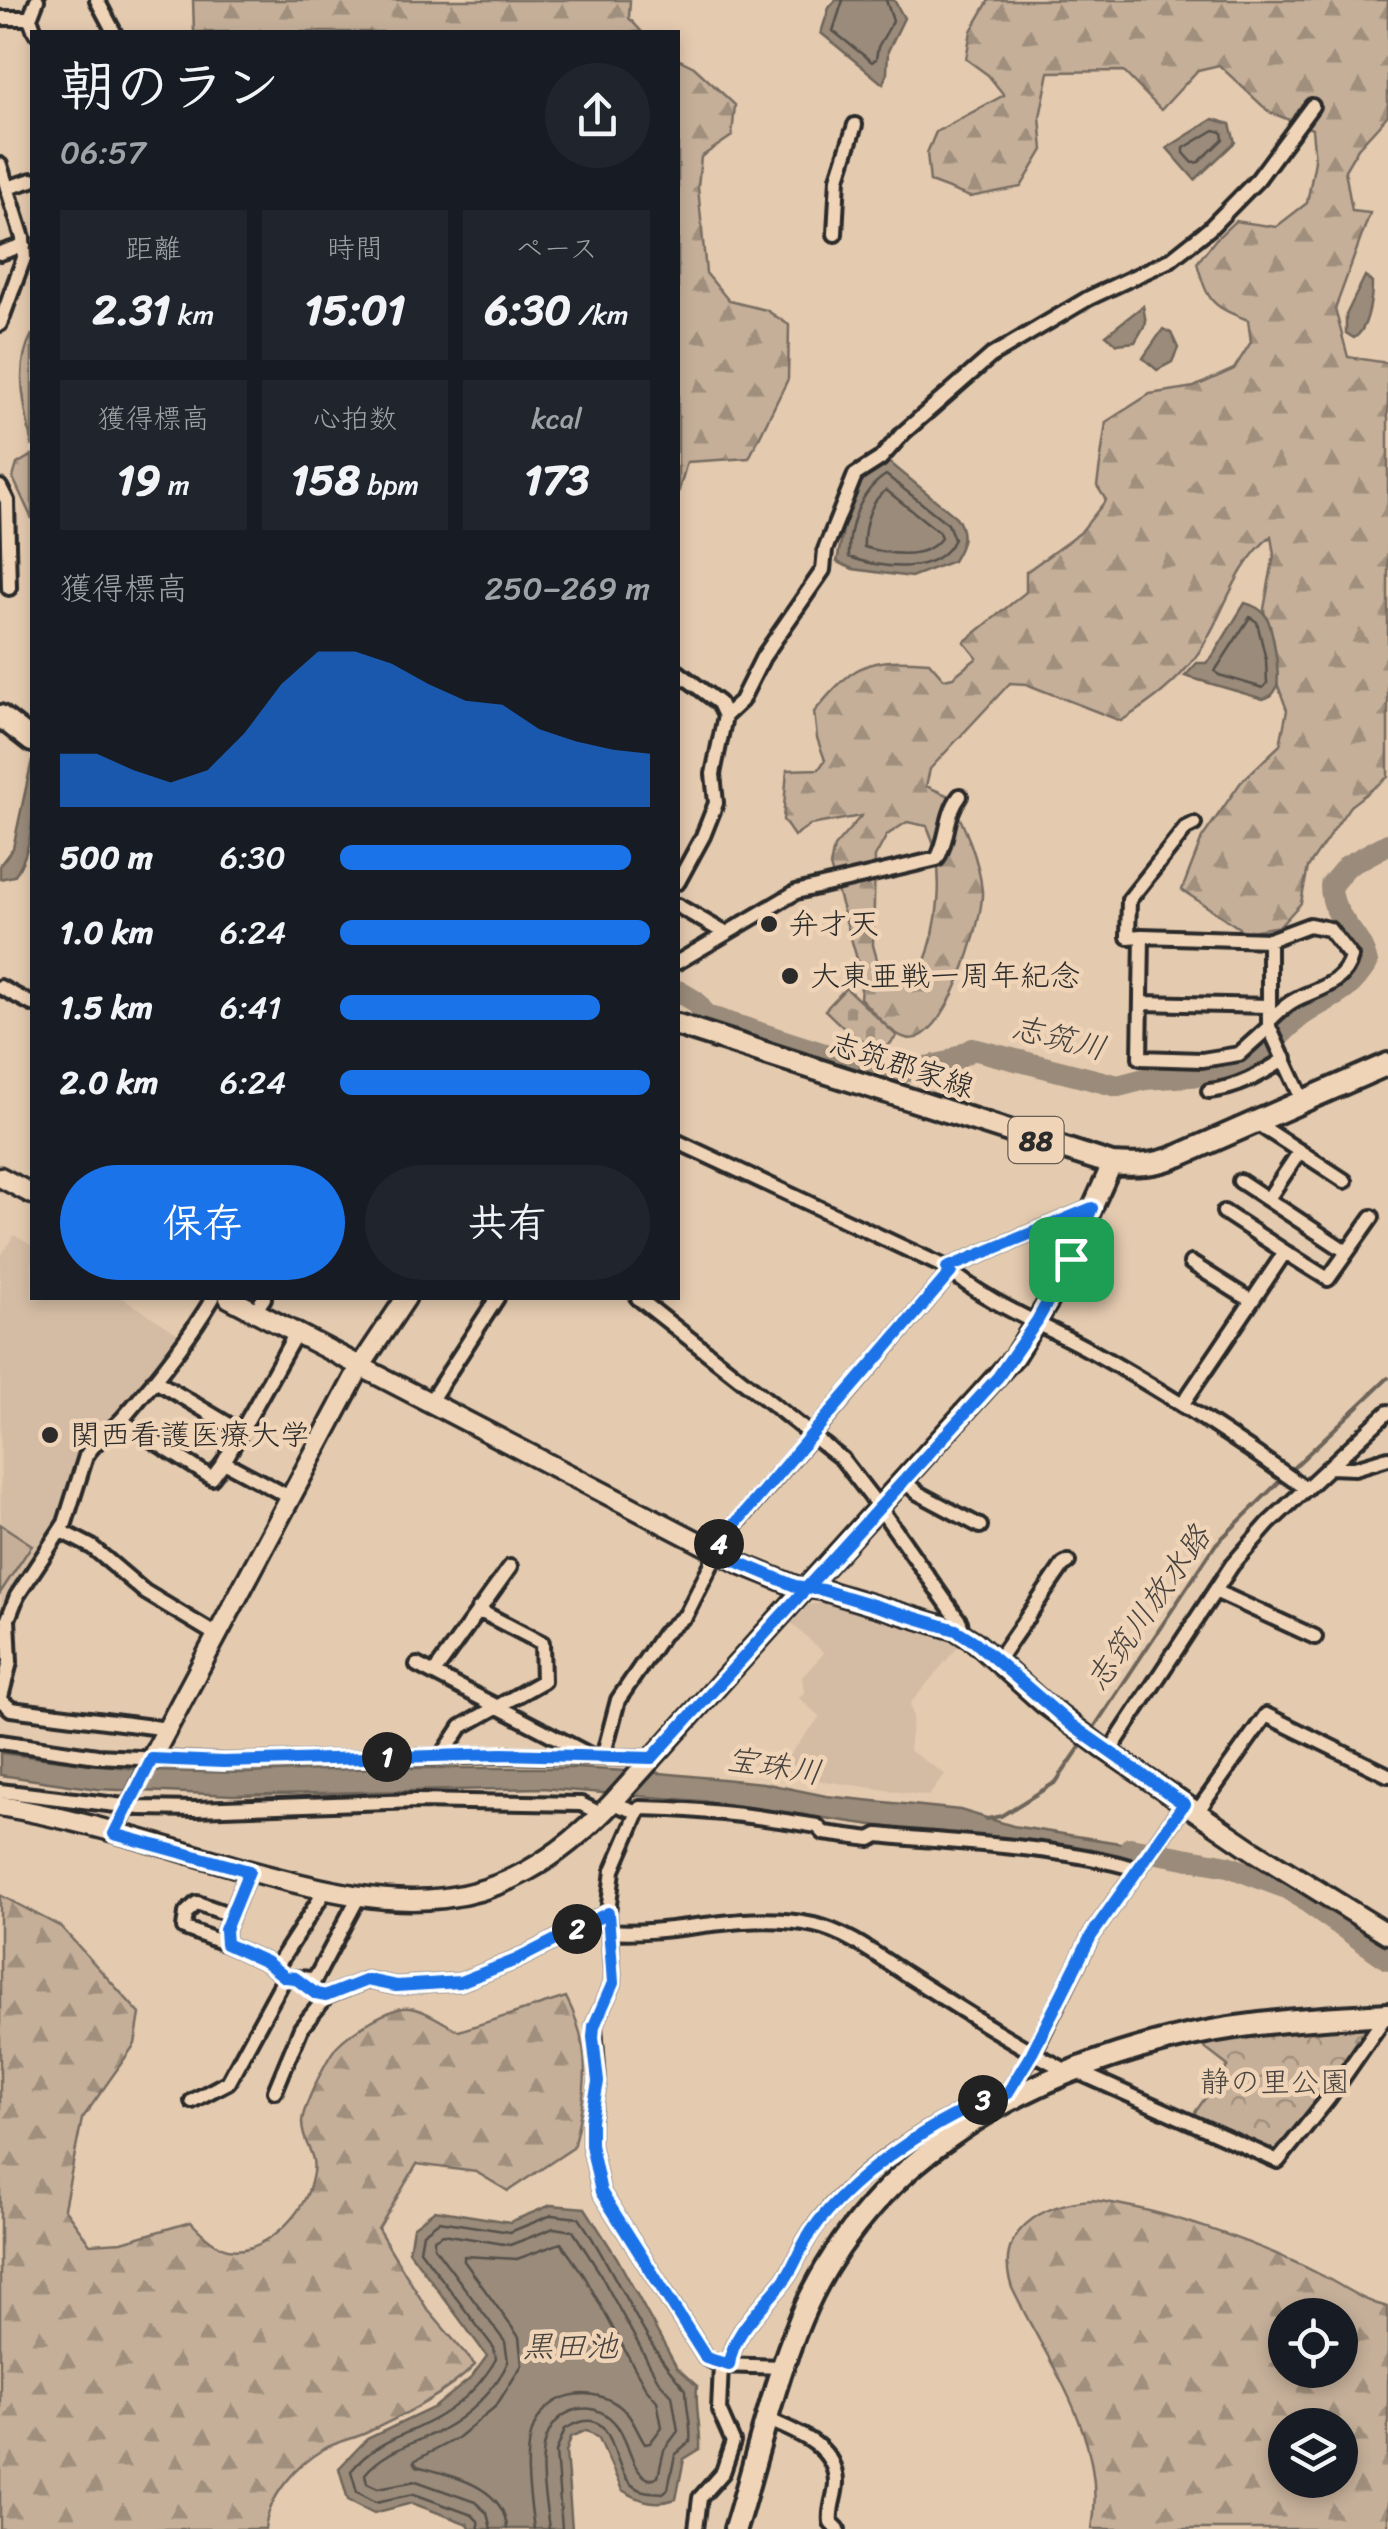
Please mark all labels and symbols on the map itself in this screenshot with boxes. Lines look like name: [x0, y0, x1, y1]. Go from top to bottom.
place label: 弁才天: [789, 897, 879, 951]
marker: 弁才天: [758, 913, 780, 935]
place label: 大東亜戦一周年紀念: [810, 949, 1080, 1003]
marker: 大東亜戦一周年紀念: [779, 965, 801, 987]
water label: 志筑川: [1006, 999, 1112, 1077]
street label: 志筑郡家線: [822, 1016, 982, 1114]
road number: 88: [1008, 1117, 1064, 1163]
pin: [1029, 1217, 1114, 1302]
place label: 関西看護医療大学: [70, 1408, 310, 1462]
marker: 関西看護医療大学: [39, 1424, 61, 1446]
water label: 志筑川放水路: [1070, 1511, 1228, 1703]
pin: 4: [694, 1519, 744, 1569]
water label: 宝珠川: [722, 1730, 826, 1802]
pin: 1: [362, 1732, 412, 1782]
pin: 2: [552, 1904, 602, 1954]
park label: 静の里公園: [1200, 2055, 1350, 2109]
pin: 3: [958, 2075, 1008, 2125]
water label: 黒田池: [522, 2318, 619, 2375]

